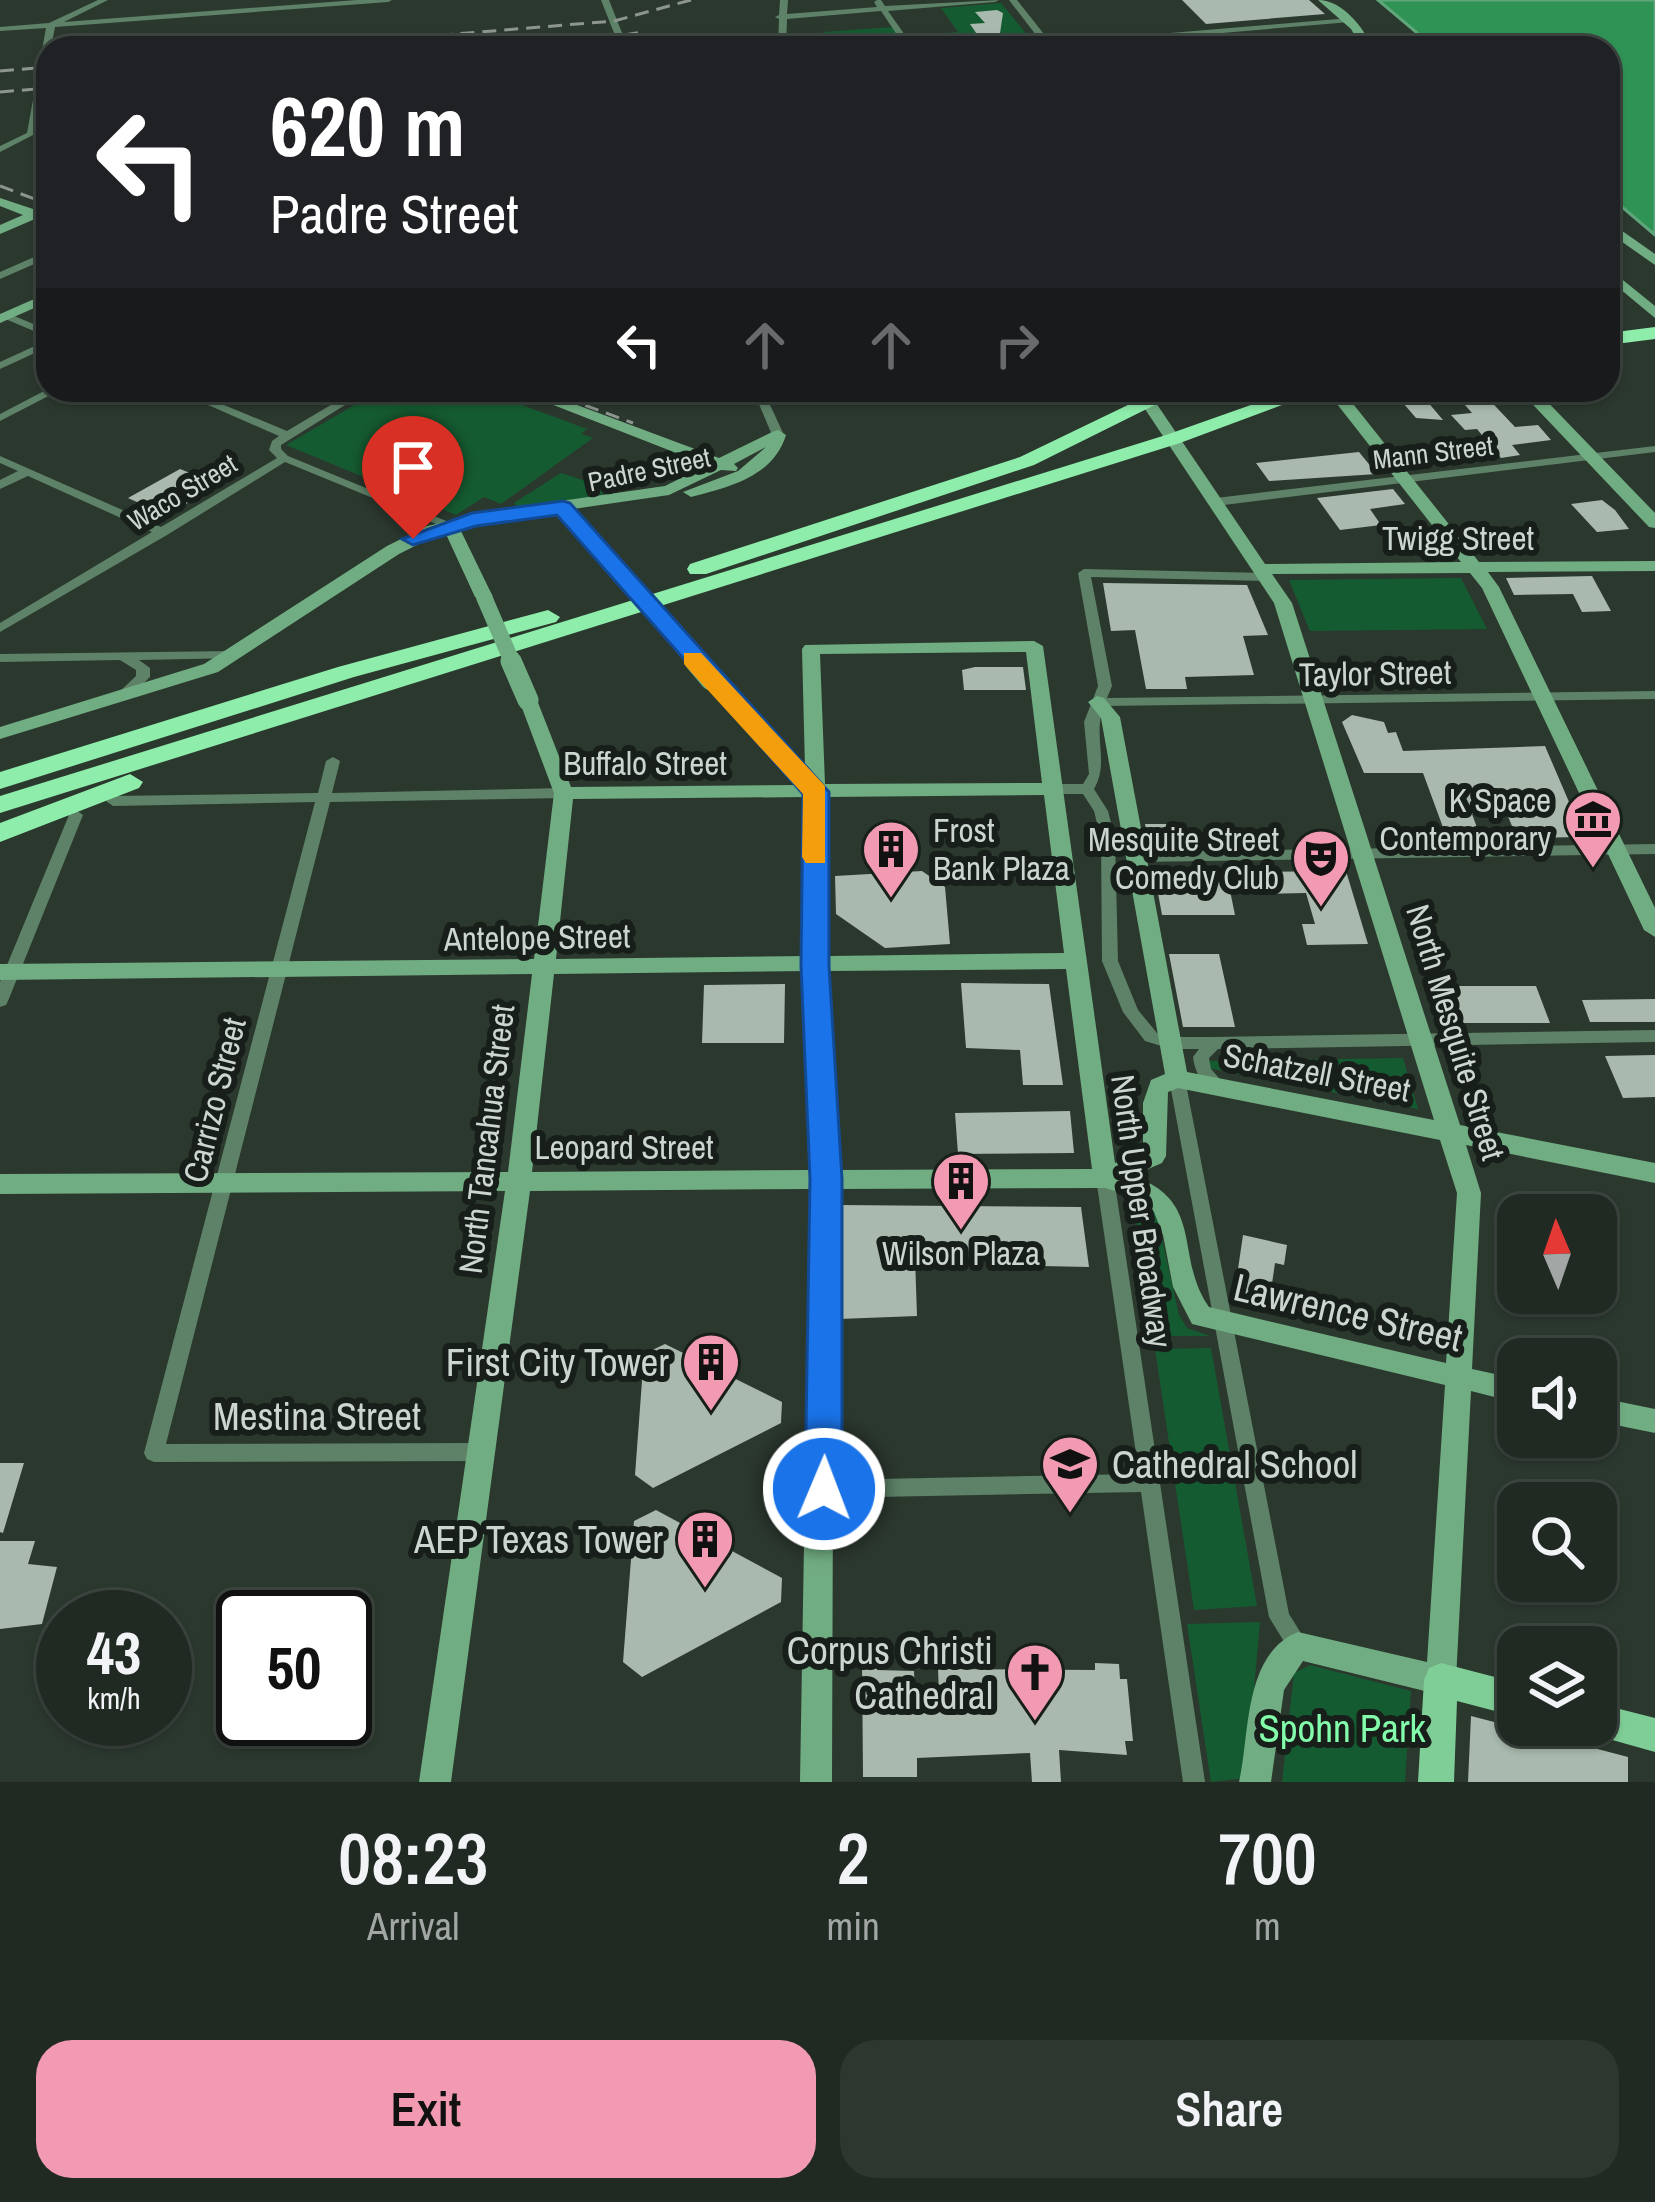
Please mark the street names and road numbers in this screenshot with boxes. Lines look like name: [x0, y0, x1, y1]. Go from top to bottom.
street label: Mann Street: [1371, 427, 1495, 477]
street label: Padre Street: [584, 438, 714, 500]
street label: Waco Street: [121, 445, 243, 539]
street label: Twigg Street: [1382, 516, 1534, 560]
street label: Taylor Street: [1298, 650, 1452, 696]
street label: Buffalo Street: [563, 741, 727, 785]
street label: North Mesquite Street: [1396, 899, 1516, 1165]
street label: Antelope Street: [442, 913, 631, 961]
street label: North Tancahua Street: [448, 1002, 524, 1276]
street label: Carrizo Street: [172, 1013, 256, 1187]
street label: Schatzell Street: [1220, 1032, 1414, 1112]
street label: North Upper Broadway: [1101, 1072, 1183, 1351]
street label: Leopard Street: [534, 1125, 714, 1169]
street label: Lawrence Street: [1229, 1260, 1467, 1364]
street label: Mestina Street: [213, 1390, 421, 1442]

